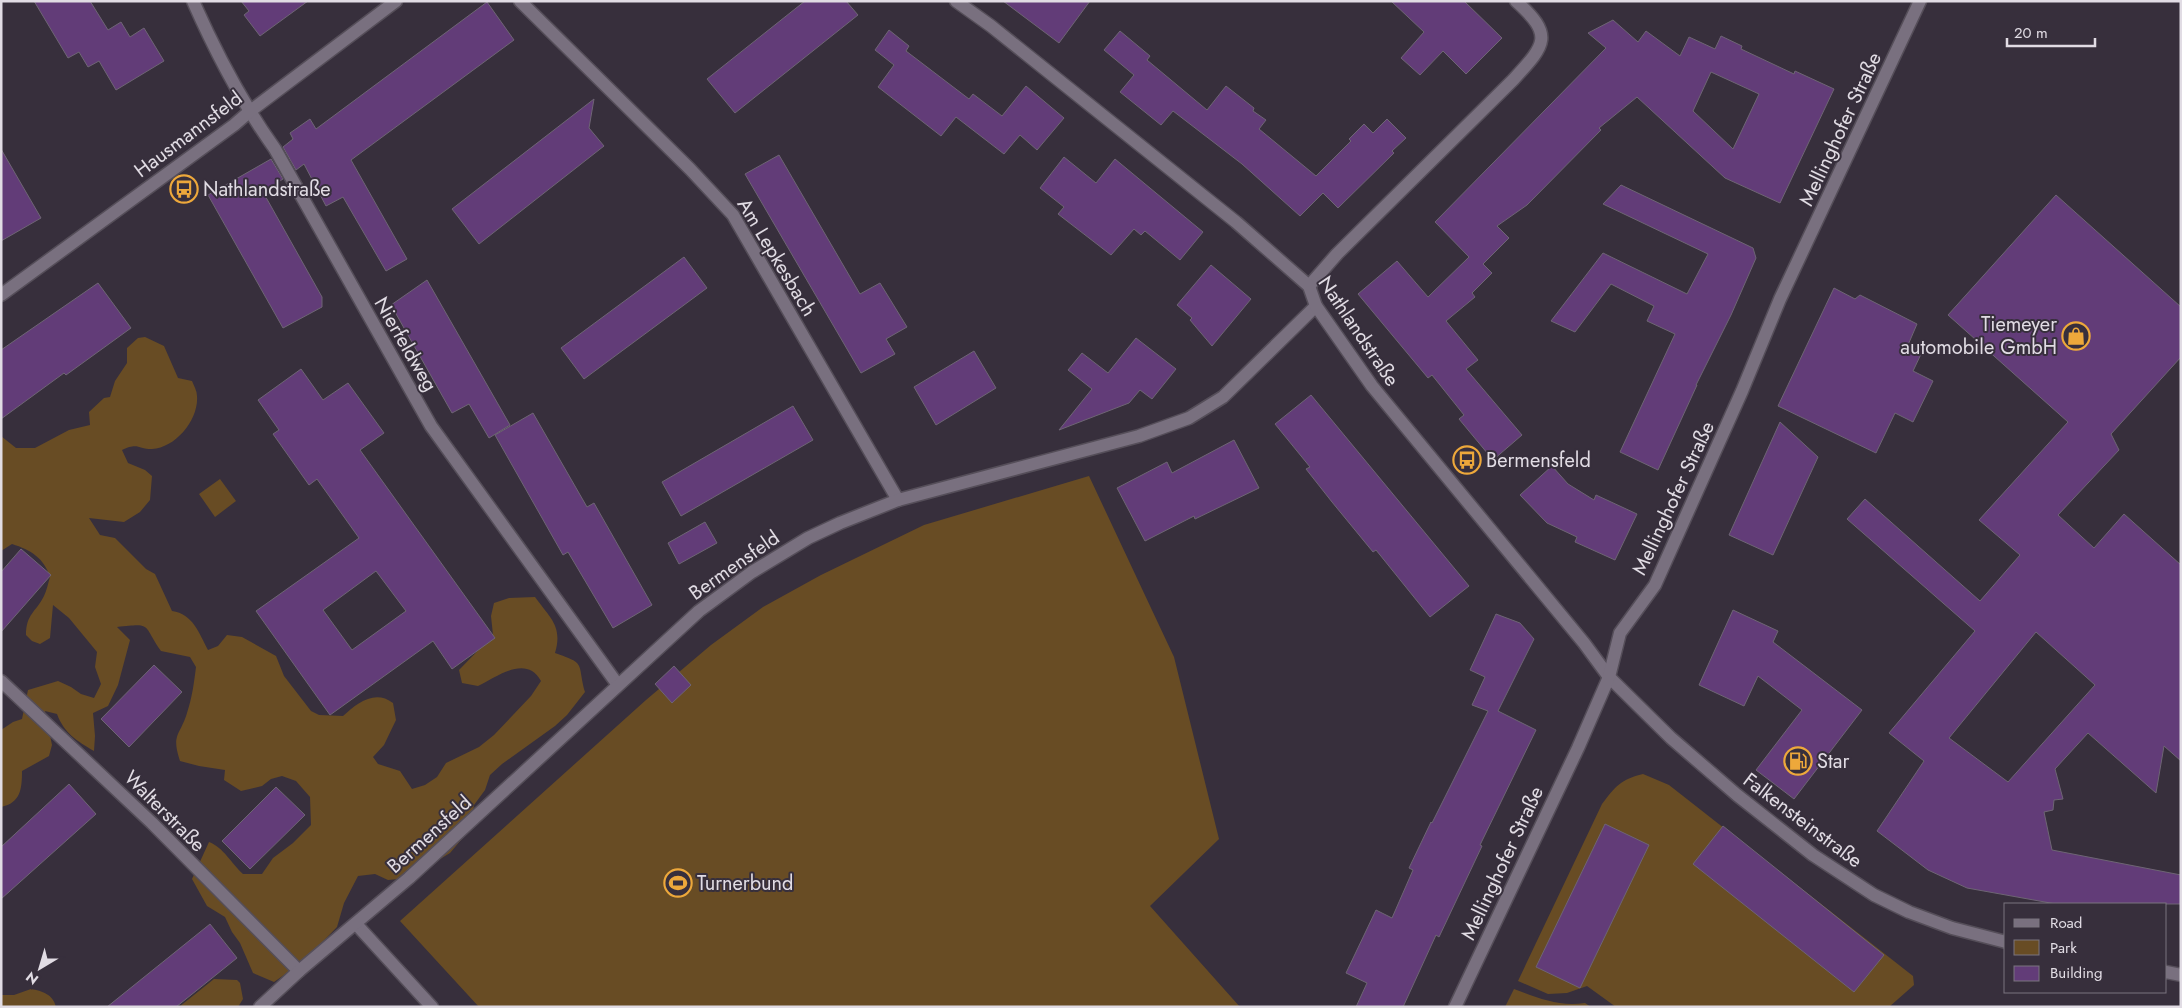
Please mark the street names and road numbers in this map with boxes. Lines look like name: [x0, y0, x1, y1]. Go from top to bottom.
street label: Mellinghofer Straße: [1792, 47, 1889, 211]
street label: Hausmannsfeld: [128, 84, 248, 185]
street label: Am Lepkesbach: [730, 193, 823, 322]
street label: Nathlandstraße: [1311, 270, 1406, 392]
street label: Nierfeldweg: [367, 292, 444, 397]
street label: Mellinghofer Straße: [1625, 416, 1722, 580]
street label: Bermensfeld: [683, 523, 786, 607]
street label: Walterstraße: [117, 764, 212, 859]
street label: Falkensteinstraße: [1737, 766, 1868, 875]
street label: Mellinghofer Straße: [1454, 781, 1551, 945]
street label: Bermensfeld: [381, 789, 478, 880]

